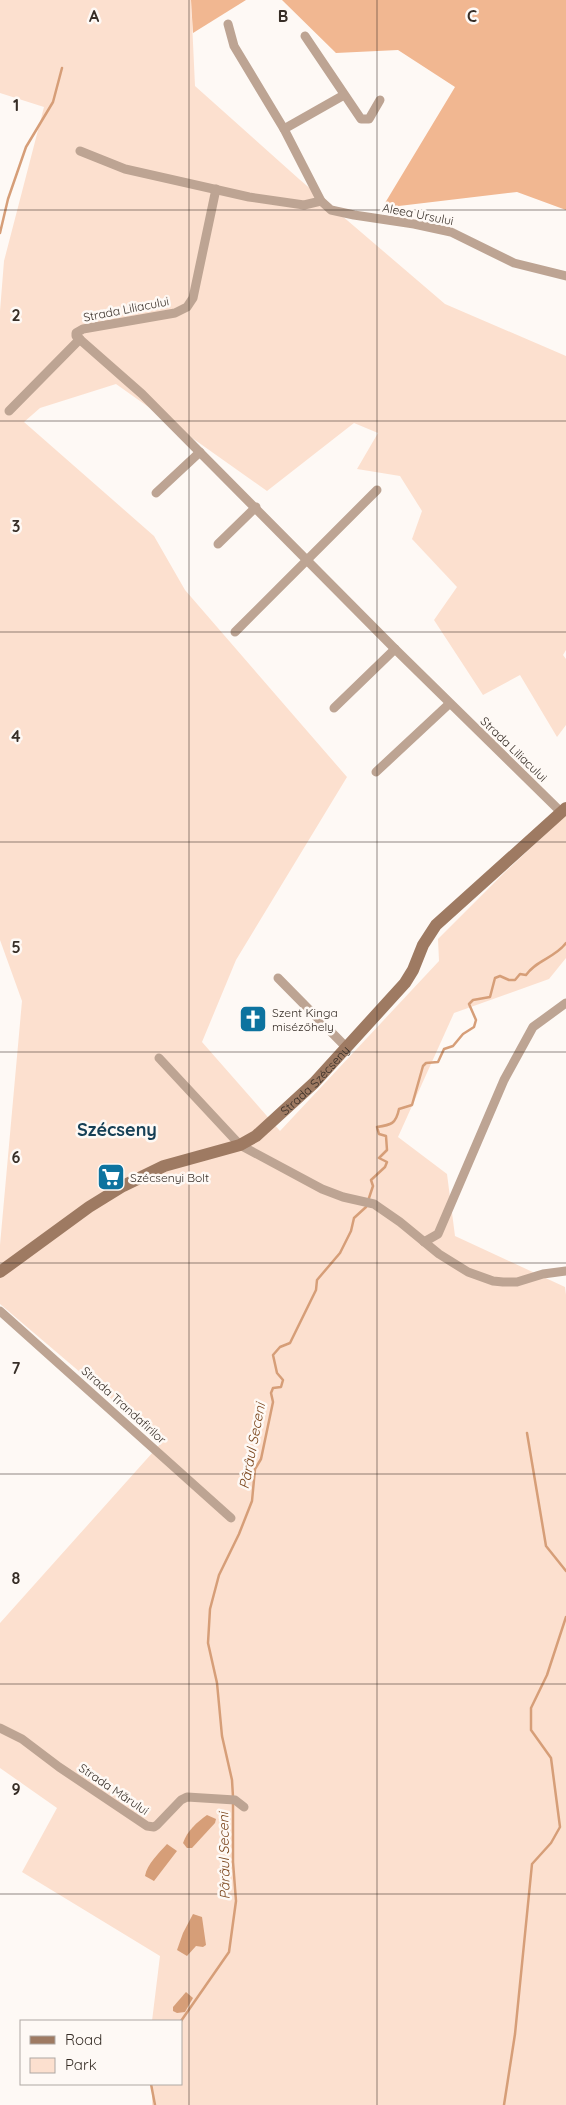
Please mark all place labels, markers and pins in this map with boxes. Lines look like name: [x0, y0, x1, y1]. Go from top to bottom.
church icon: Szent Kinga misézőhely: [238, 1004, 268, 1034]
place label: Szent Kinga misézőhely: [272, 1005, 338, 1034]
supermarket icon: Szécsenyi Bolt: [96, 1162, 126, 1192]
place label: Szécsenyi Bolt: [130, 1170, 209, 1185]

